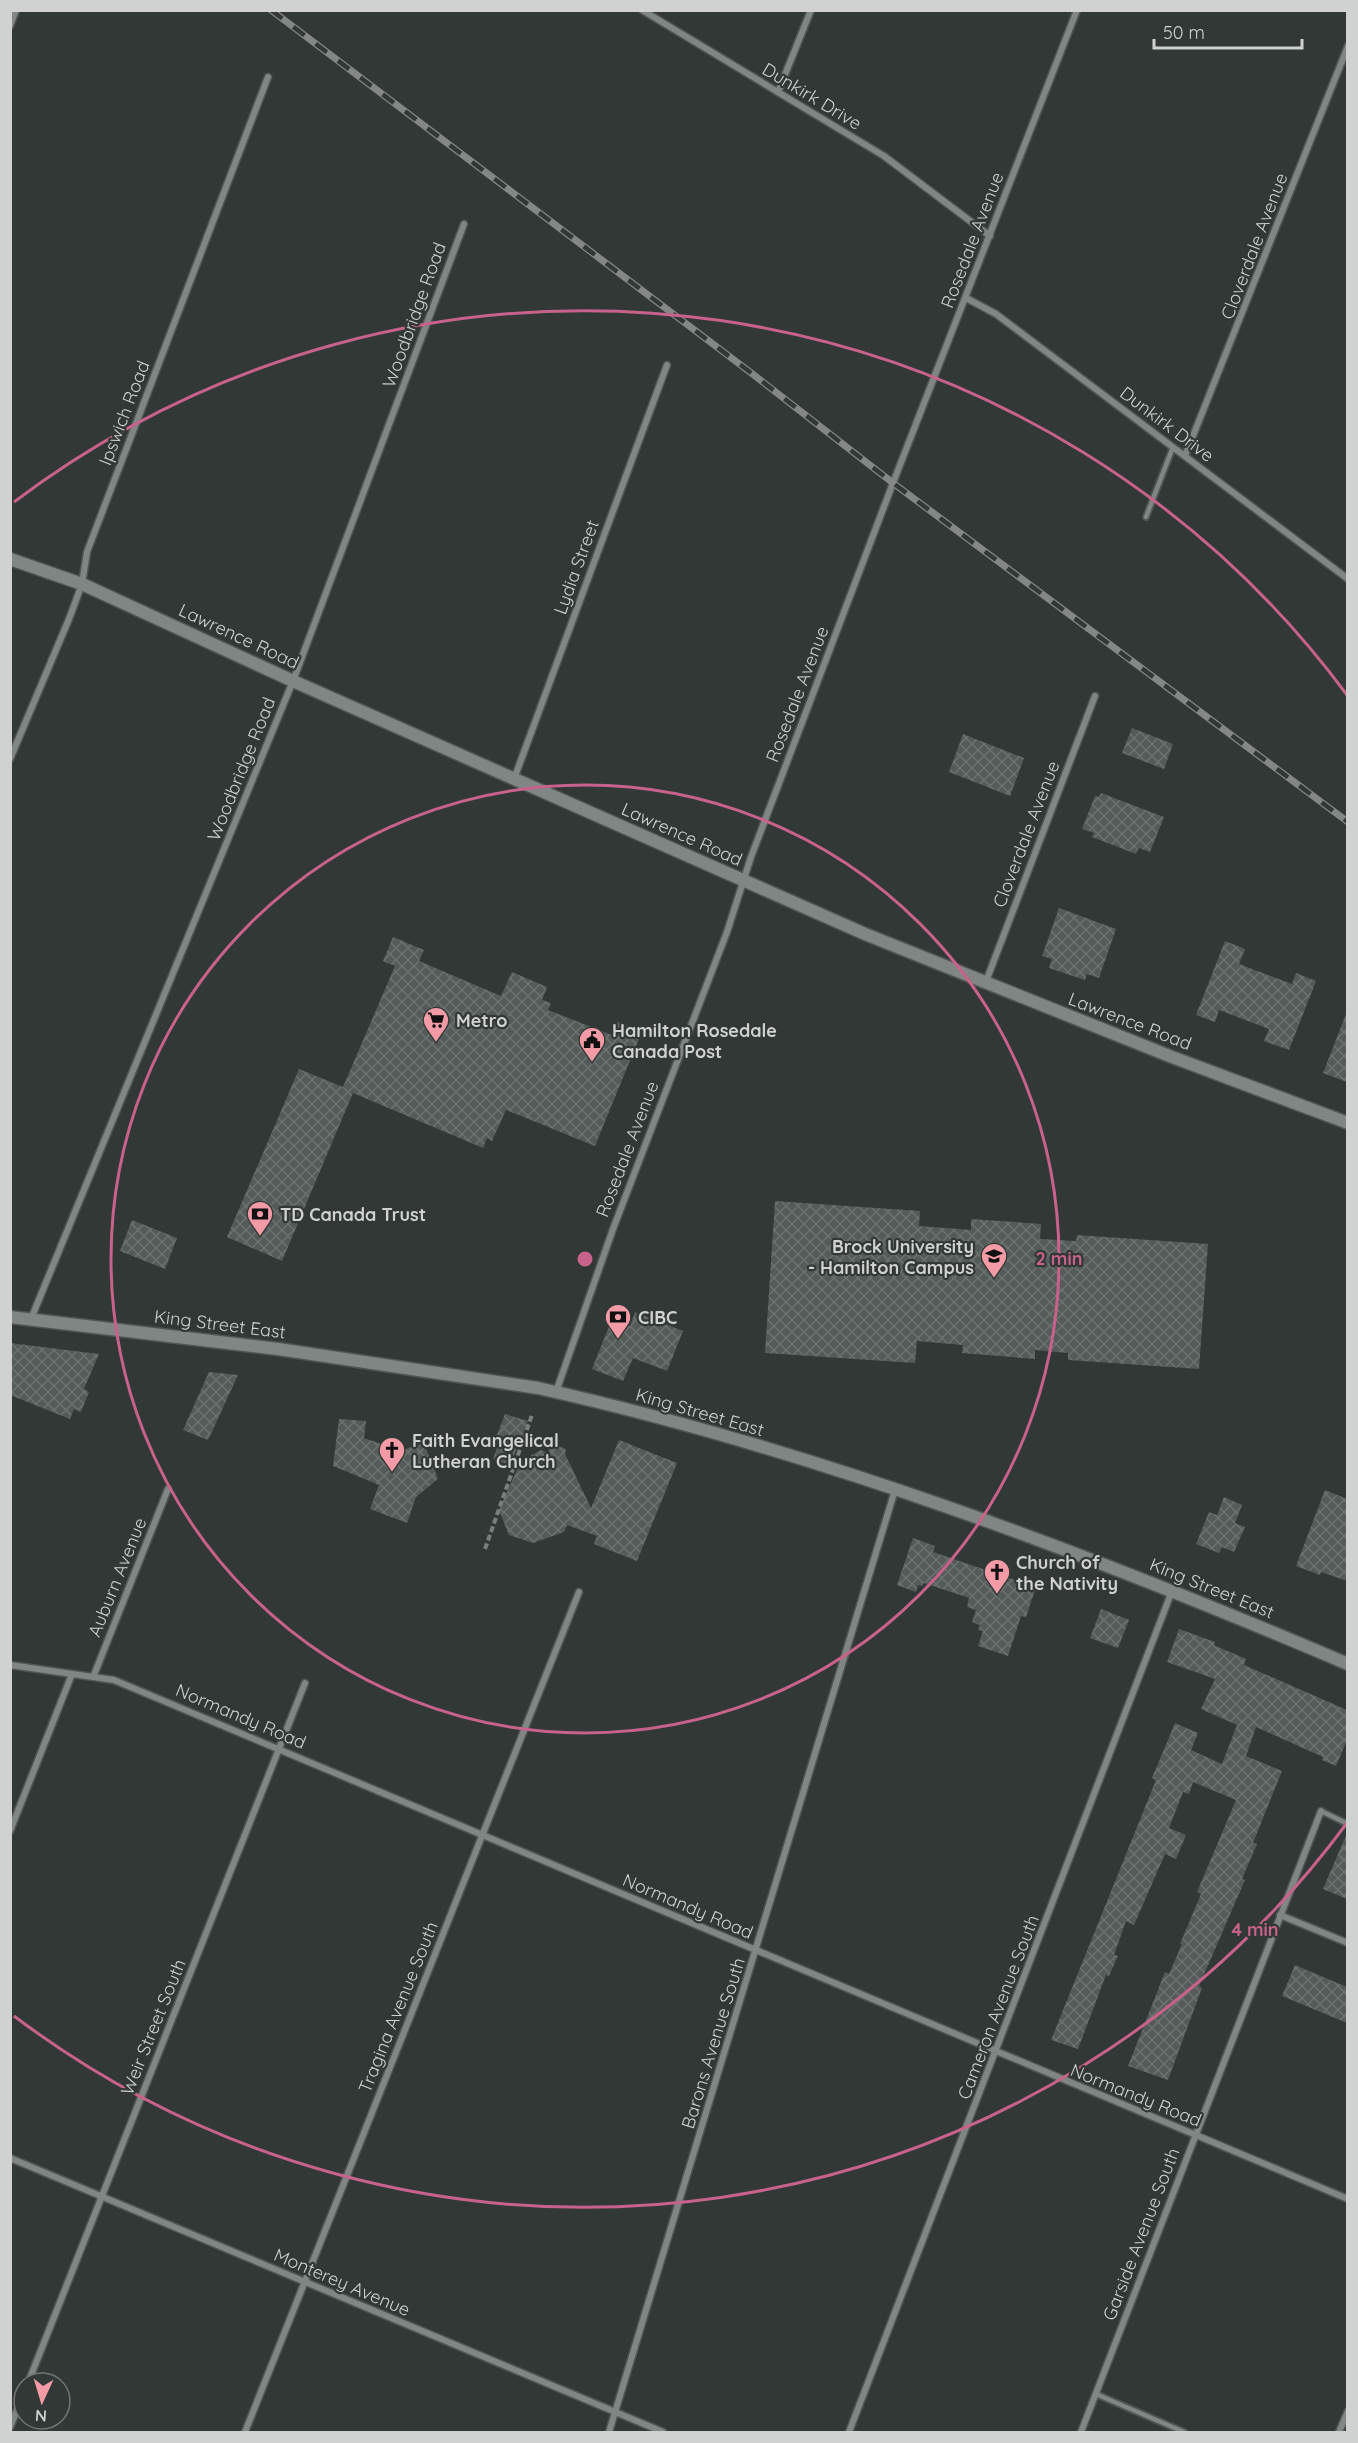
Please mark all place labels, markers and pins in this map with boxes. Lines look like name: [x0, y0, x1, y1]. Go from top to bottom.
supermarket icon: Metro: [421, 1005, 451, 1043]
place label: Metro: [456, 1009, 507, 1032]
place label: Hamilton Rosedale Canada Post: [612, 1019, 777, 1063]
public building icon: Hamilton Rosedale Canada Post: [577, 1025, 607, 1063]
bank icon: TD Canada Trust: [245, 1199, 275, 1237]
place label: TD Canada Trust: [280, 1203, 426, 1226]
place label: Brock University - Hamilton Campus: [808, 1235, 974, 1279]
school or university icon: Brock University - Hamilton Campus: [979, 1241, 1009, 1279]
centre of rings: [575, 1249, 595, 1269]
bank icon: CIBC: [603, 1302, 633, 1340]
place label: CIBC: [638, 1306, 677, 1329]
place label: Faith Evangelical Lutheran Church: [412, 1429, 559, 1473]
church icon: Faith Evangelical Lutheran Church: [377, 1435, 407, 1473]
place label: Church of the Nativity: [1016, 1551, 1118, 1595]
church icon: Church of the Nativity: [982, 1557, 1012, 1595]

